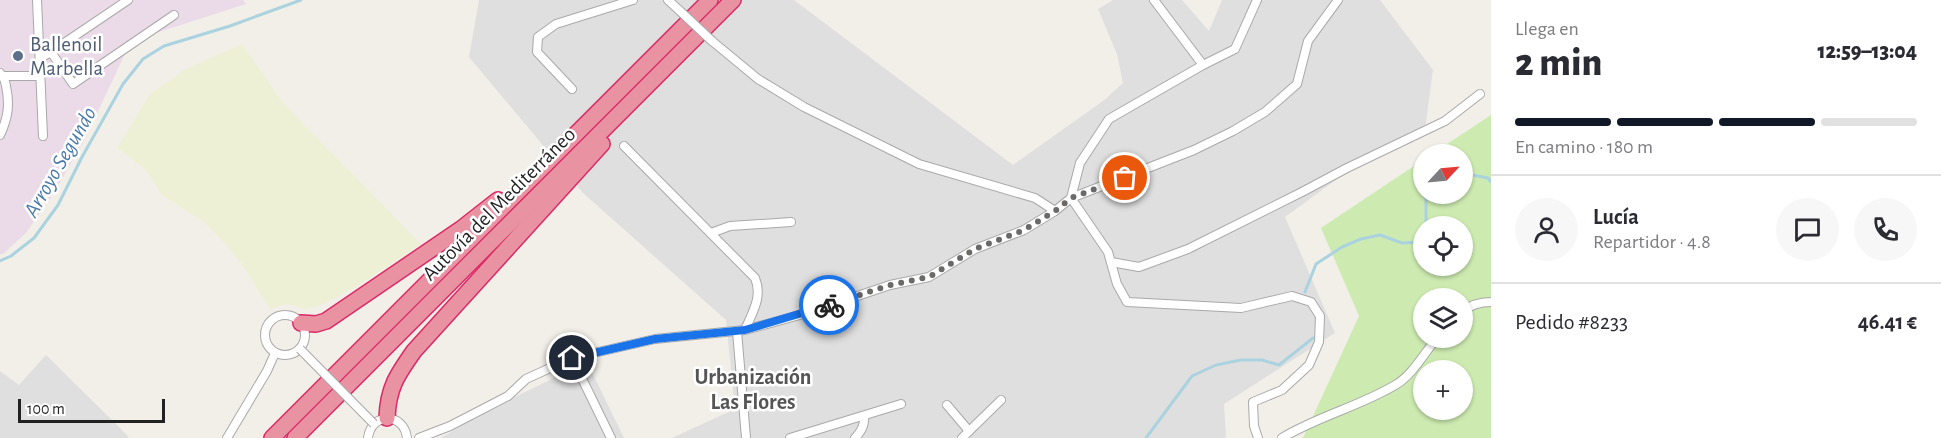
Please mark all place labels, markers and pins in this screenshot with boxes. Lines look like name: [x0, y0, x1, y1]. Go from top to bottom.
place label: Ballenoil Marbella: [30, 34, 104, 79]
marker: Ballenoil Marbella: [11, 49, 25, 63]
pin: [1099, 152, 1150, 203]
pin: [546, 332, 597, 383]

